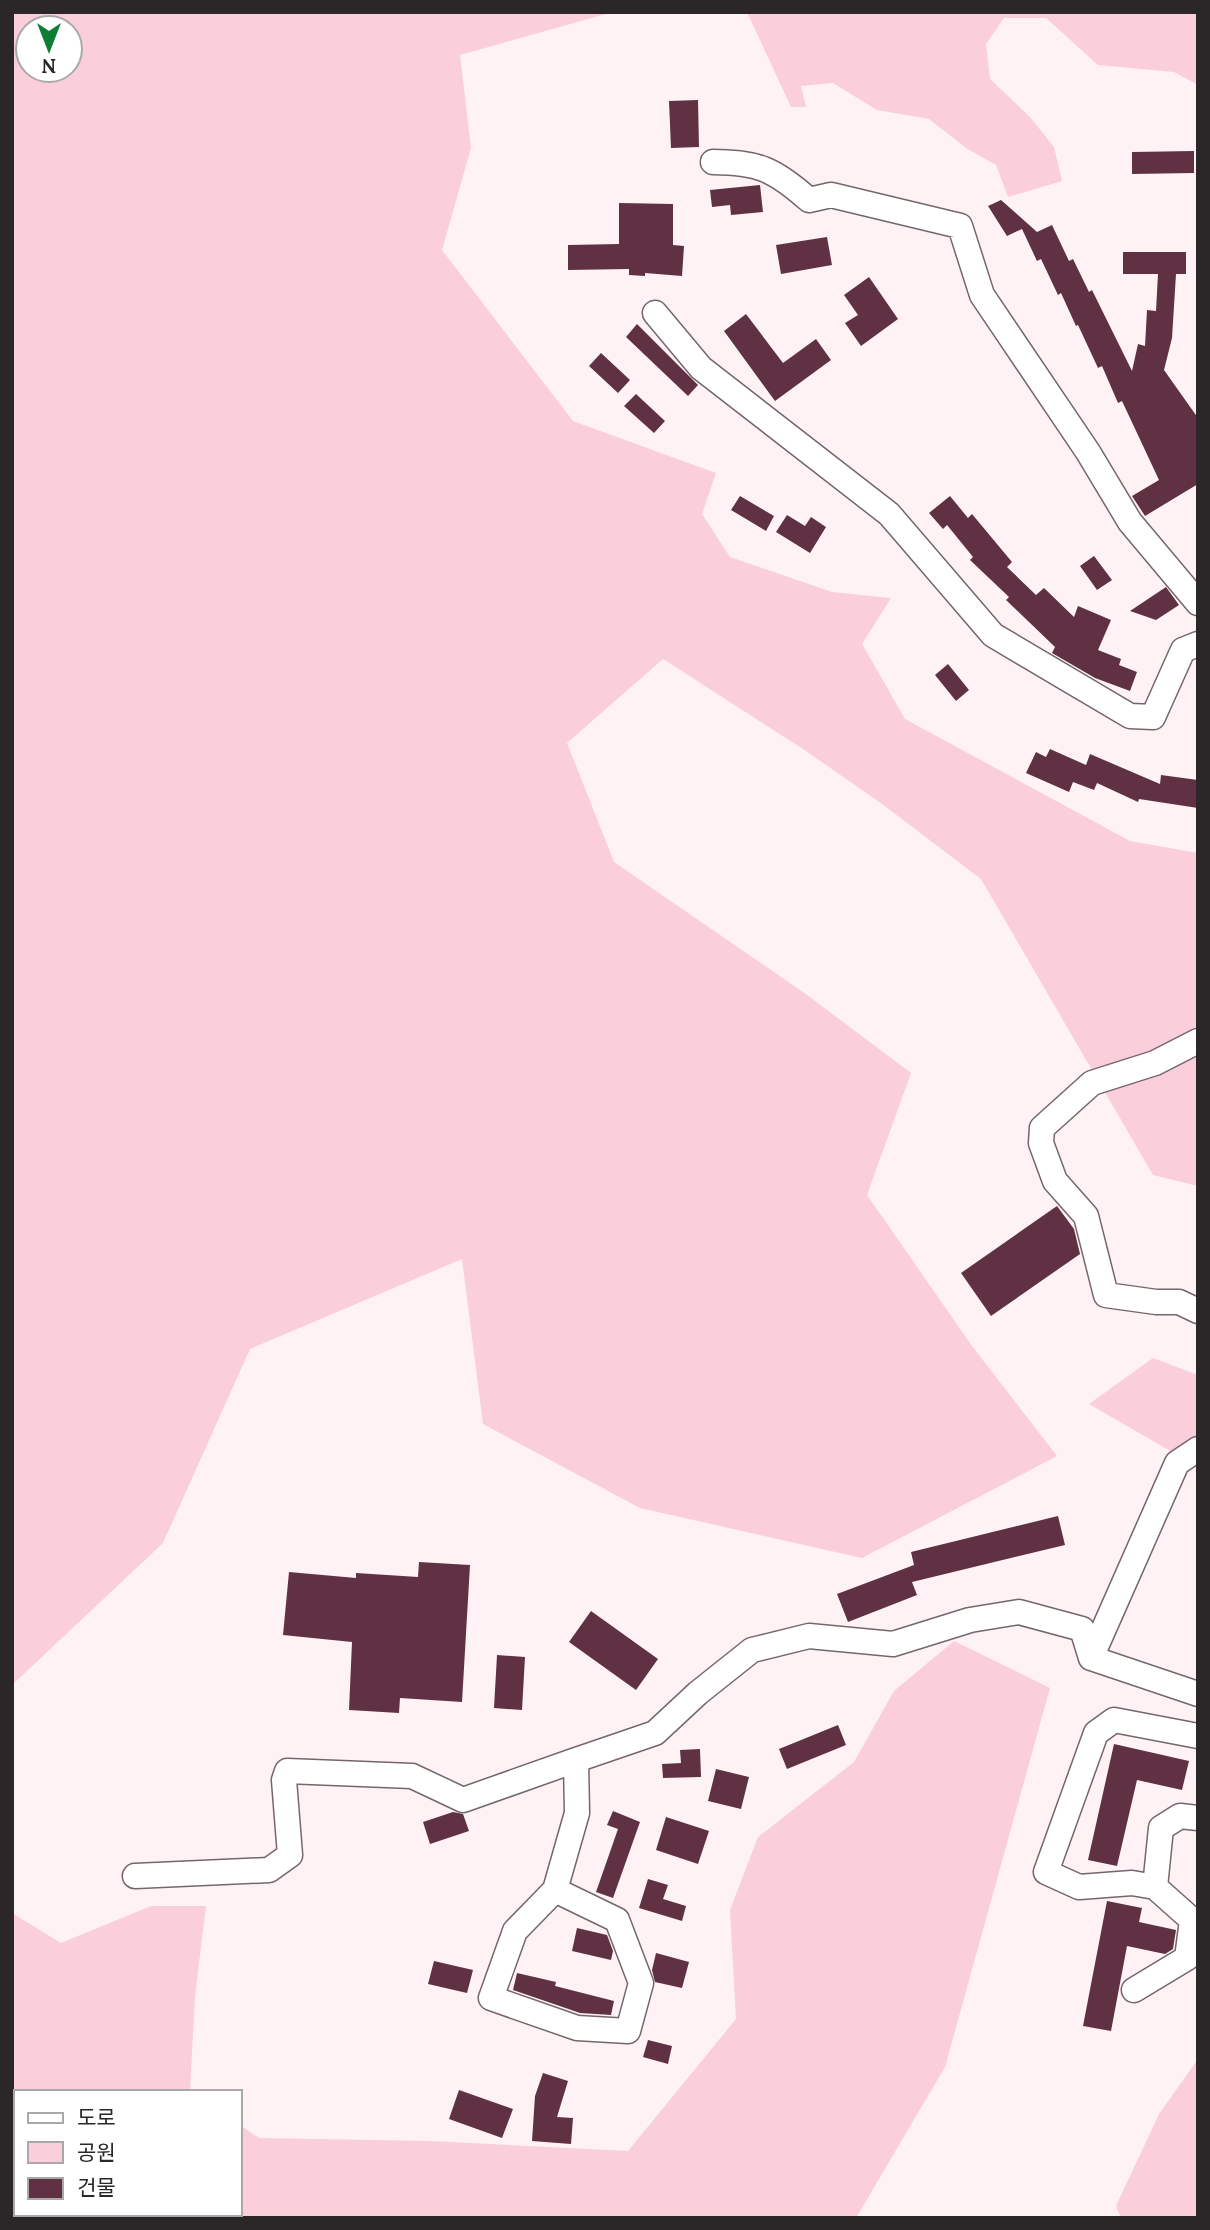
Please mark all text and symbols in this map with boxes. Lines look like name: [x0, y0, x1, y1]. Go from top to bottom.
north arrow: [14, 14, 84, 84]
text: N: [41, 54, 56, 78]
legend: [14, 2090, 242, 2216]
text: 도로: [77, 2104, 116, 2131]
text: 공원: [77, 2139, 116, 2166]
text: 건물: [77, 2174, 116, 2201]

